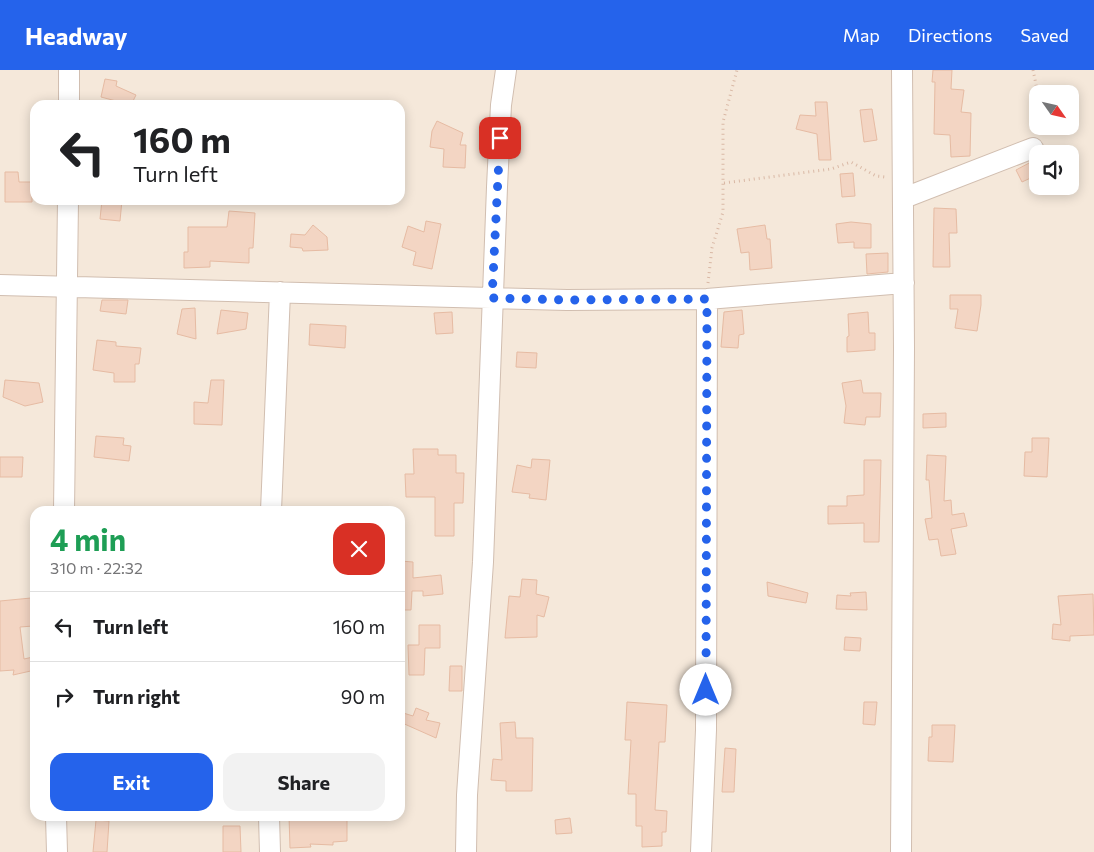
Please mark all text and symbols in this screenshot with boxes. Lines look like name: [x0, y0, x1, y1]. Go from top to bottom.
text: Headway: [25, 21, 128, 50]
text: Map: [843, 24, 880, 46]
text: Directions: [908, 24, 992, 46]
text: Saved: [1020, 24, 1069, 46]
north arrow: [1029, 85, 1079, 135]
map controls: [1029, 85, 1079, 195]
text: 160 m: [133, 117, 231, 160]
pin: [479, 117, 521, 159]
icon: left: [50, 120, 115, 185]
icon: arrive: [486, 124, 514, 152]
button: sound: [1029, 145, 1079, 195]
text: Turn left: [133, 160, 218, 187]
text: 4 min: [50, 520, 126, 557]
button: close: [333, 523, 385, 575]
text: 310 m · 22:32: [50, 558, 143, 577]
icon: left: [50, 613, 78, 641]
text: Turn left: [93, 615, 168, 638]
text: 160 m: [333, 615, 385, 638]
position arrow: [679, 663, 731, 715]
icon: right: [50, 683, 78, 711]
text: Turn right: [93, 685, 180, 708]
text: 90 m: [341, 685, 385, 708]
button: Exit: [50, 753, 213, 811]
button: Share: [223, 753, 385, 811]

